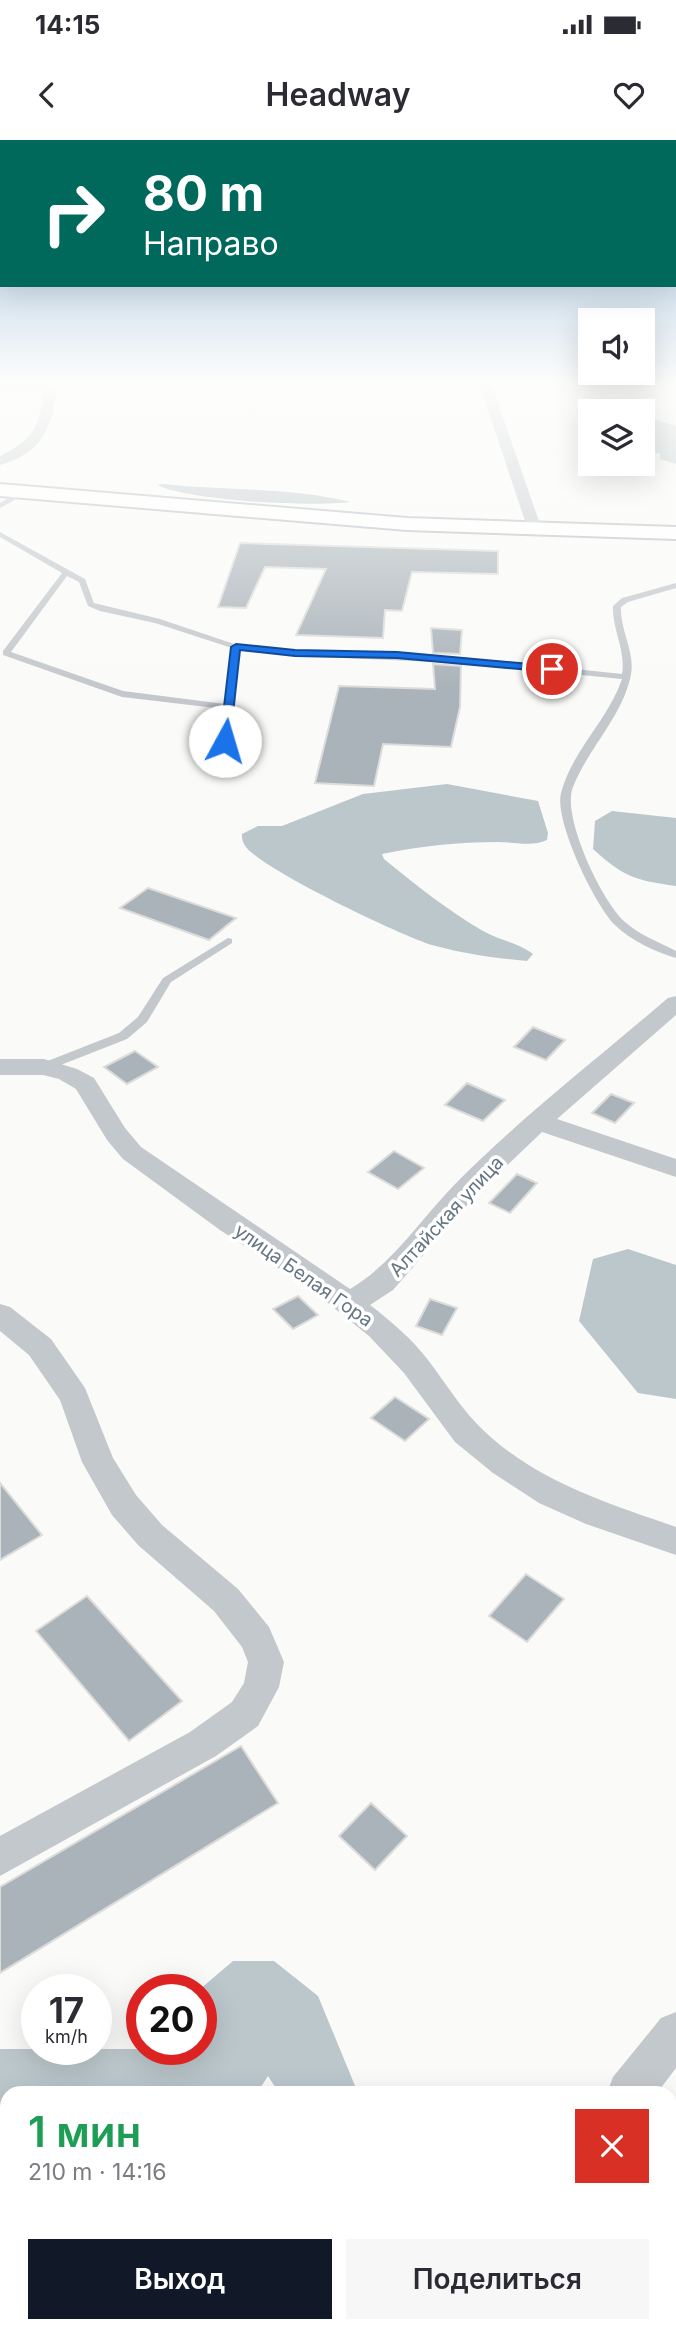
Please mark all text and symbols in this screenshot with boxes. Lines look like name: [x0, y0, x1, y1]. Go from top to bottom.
text: 14:15: [35, 9, 100, 40]
text: Headway: [266, 75, 410, 114]
icon: back: [28, 76, 66, 114]
icon: heart: [610, 76, 648, 114]
text: 80 m: [143, 164, 264, 223]
icon: right: [28, 168, 119, 259]
text: Направо: [143, 224, 279, 263]
map controls: [578, 308, 655, 476]
button: sound: [578, 308, 655, 385]
button: layers: [578, 399, 655, 476]
pin: [522, 639, 582, 699]
icon: arrive: [533, 650, 571, 688]
position arrow: [188, 704, 262, 778]
street label: Алтайская улица: [385, 1151, 508, 1281]
street label: улица Белая Гора: [230, 1219, 377, 1332]
speed limit sign: 20: [126, 1974, 217, 2065]
text: 17: [49, 1989, 84, 2031]
text: km/h: [45, 2026, 88, 2047]
text: 1 мин: [28, 2106, 141, 2157]
button: close: [575, 2109, 649, 2183]
text: 210 m · 14:16: [28, 2158, 167, 2186]
button: Выход: [28, 2239, 332, 2319]
button: Поделиться: [346, 2239, 649, 2319]

